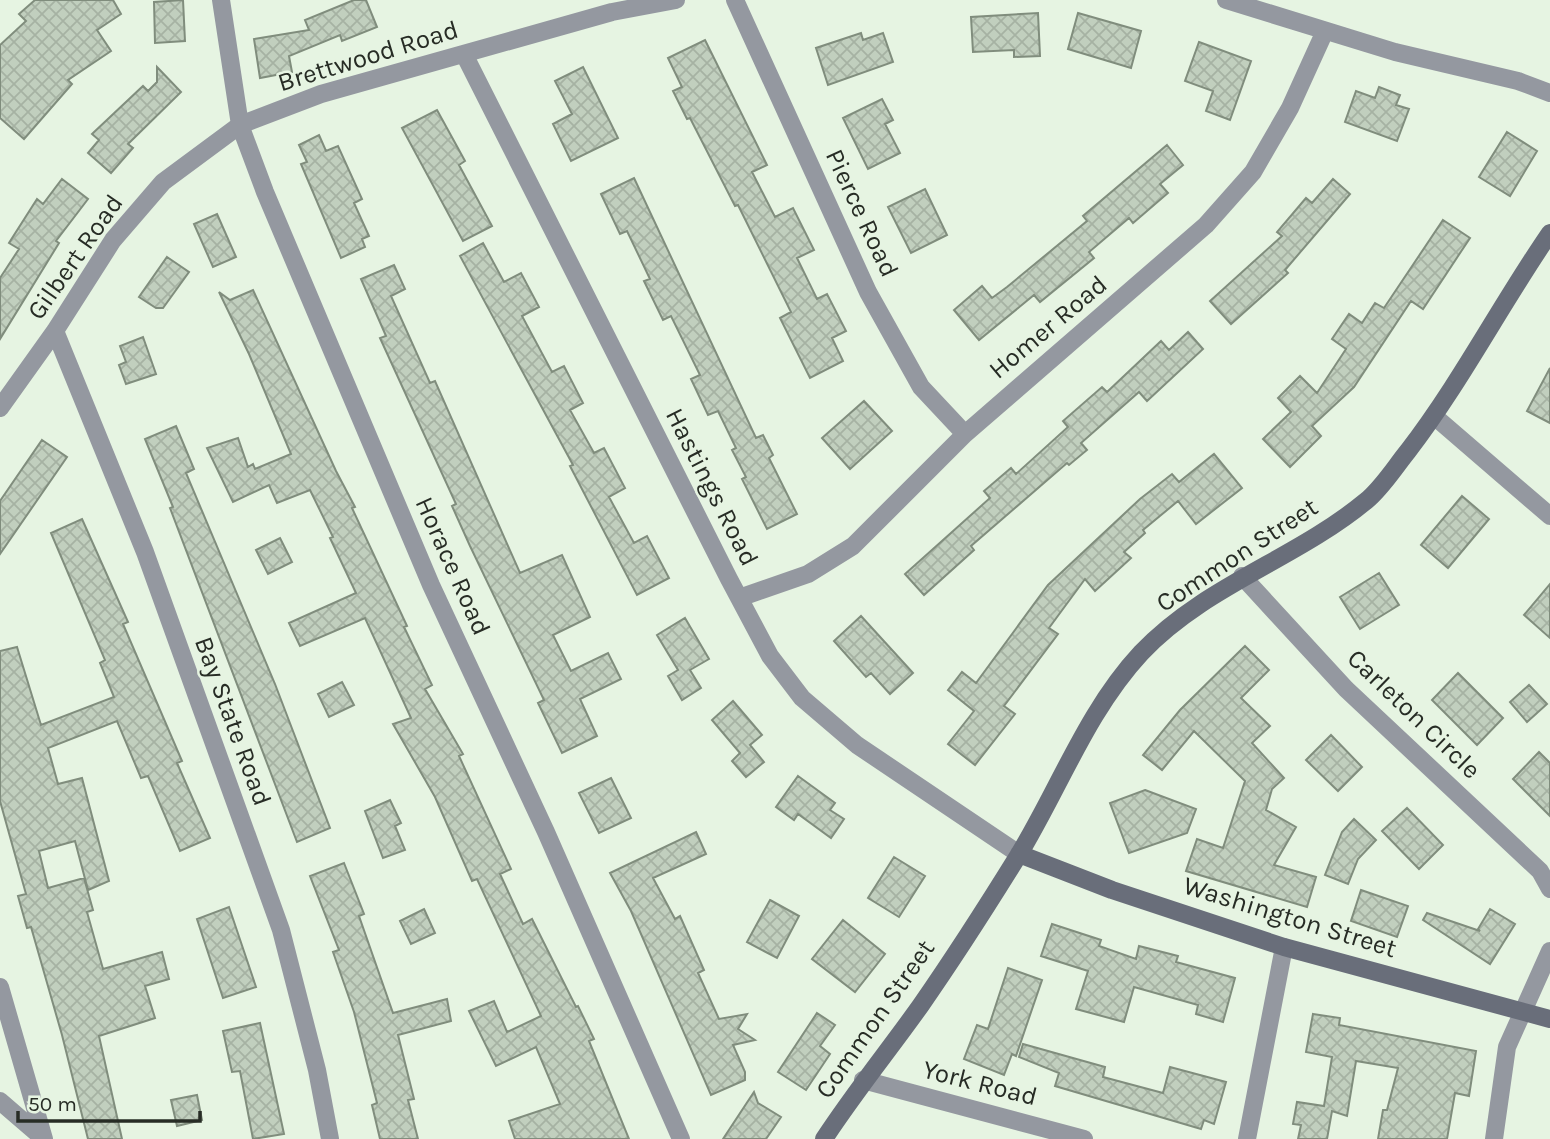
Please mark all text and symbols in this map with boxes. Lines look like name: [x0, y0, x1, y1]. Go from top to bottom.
street label: Brettwood Road: [274, 14, 462, 98]
street label: Pierce Road: [819, 144, 905, 282]
street label: Gilbert Road: [21, 188, 129, 326]
street label: Homer Road: [983, 269, 1113, 385]
street label: Hastings Road: [659, 403, 765, 571]
street label: Common Street: [1150, 491, 1324, 619]
street label: Horace Road: [409, 492, 497, 640]
street label: Bay State Road: [188, 632, 278, 810]
street label: Carleton Circle: [1341, 643, 1487, 785]
street label: Washington Street: [1180, 870, 1401, 964]
street label: Common Street: [809, 934, 941, 1104]
street label: York Road: [920, 1054, 1040, 1112]
scale bar: [18, 1080, 200, 1124]
text: 50 m: [28, 1092, 77, 1116]

